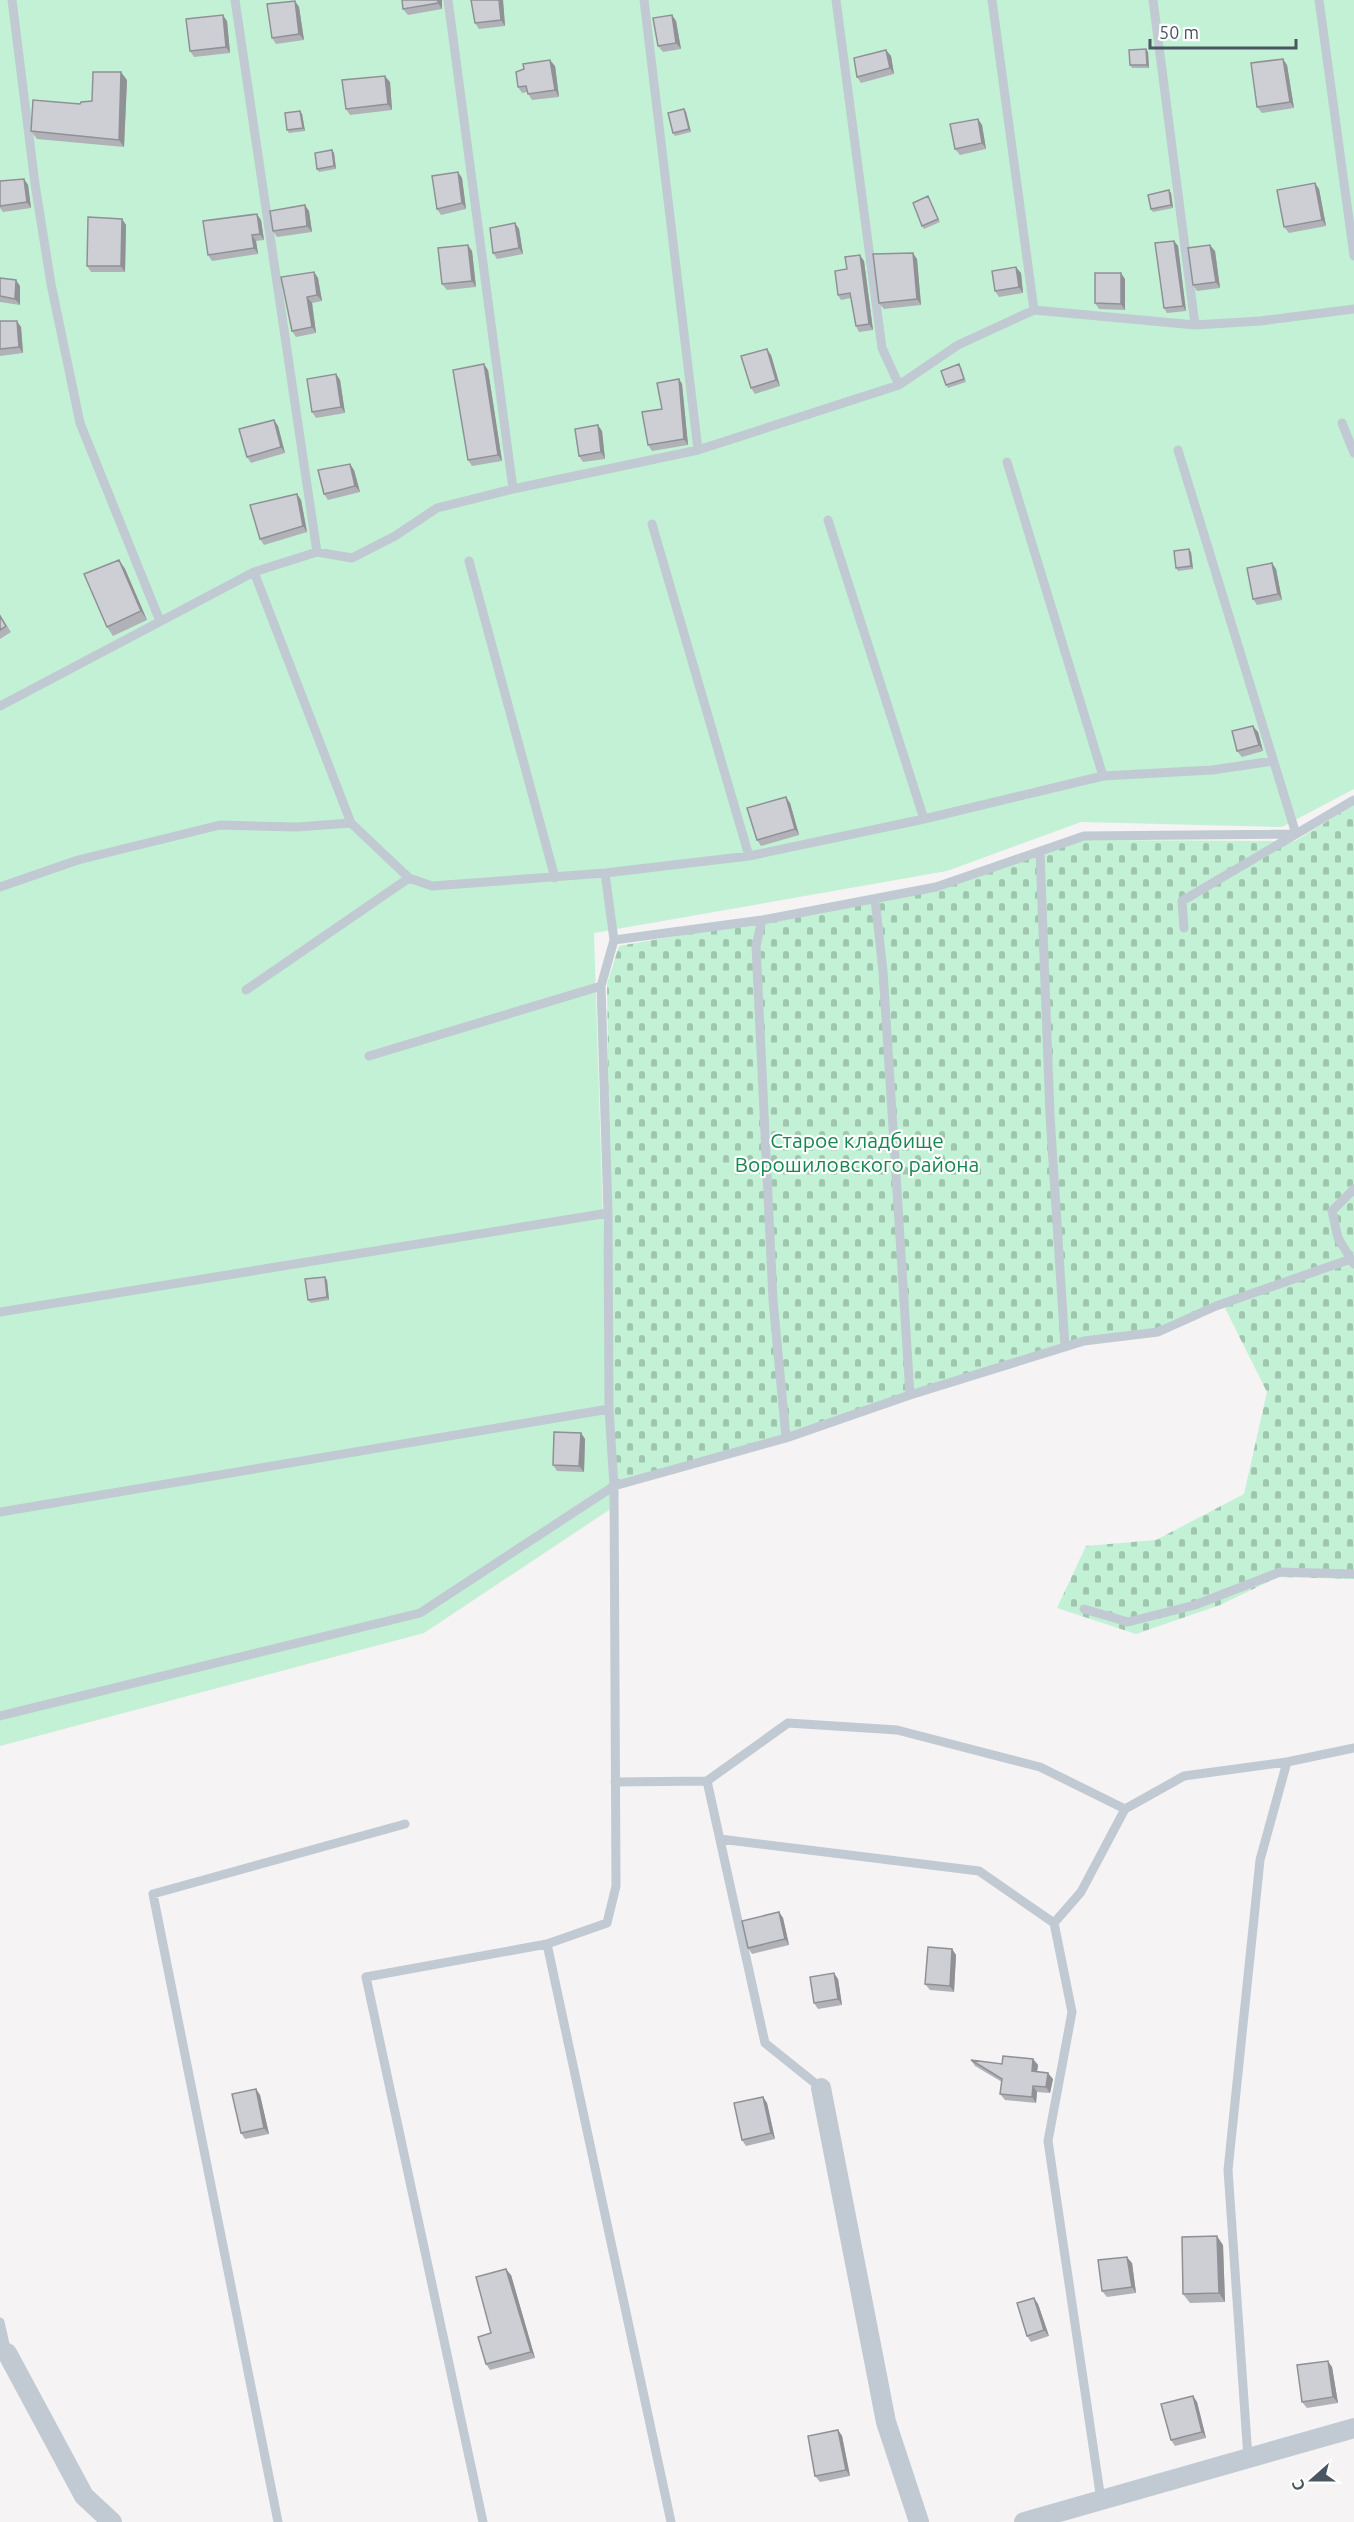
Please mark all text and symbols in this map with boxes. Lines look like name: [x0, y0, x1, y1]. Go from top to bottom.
scale bar: [1150, 12, 1296, 50]
text: 50 m: [1159, 22, 1199, 42]
park label: Старое кладбище Ворошиловского района: [735, 1128, 979, 1176]
north arrow: [1282, 2450, 1342, 2510]
text: С: [1288, 2477, 1308, 2493]

